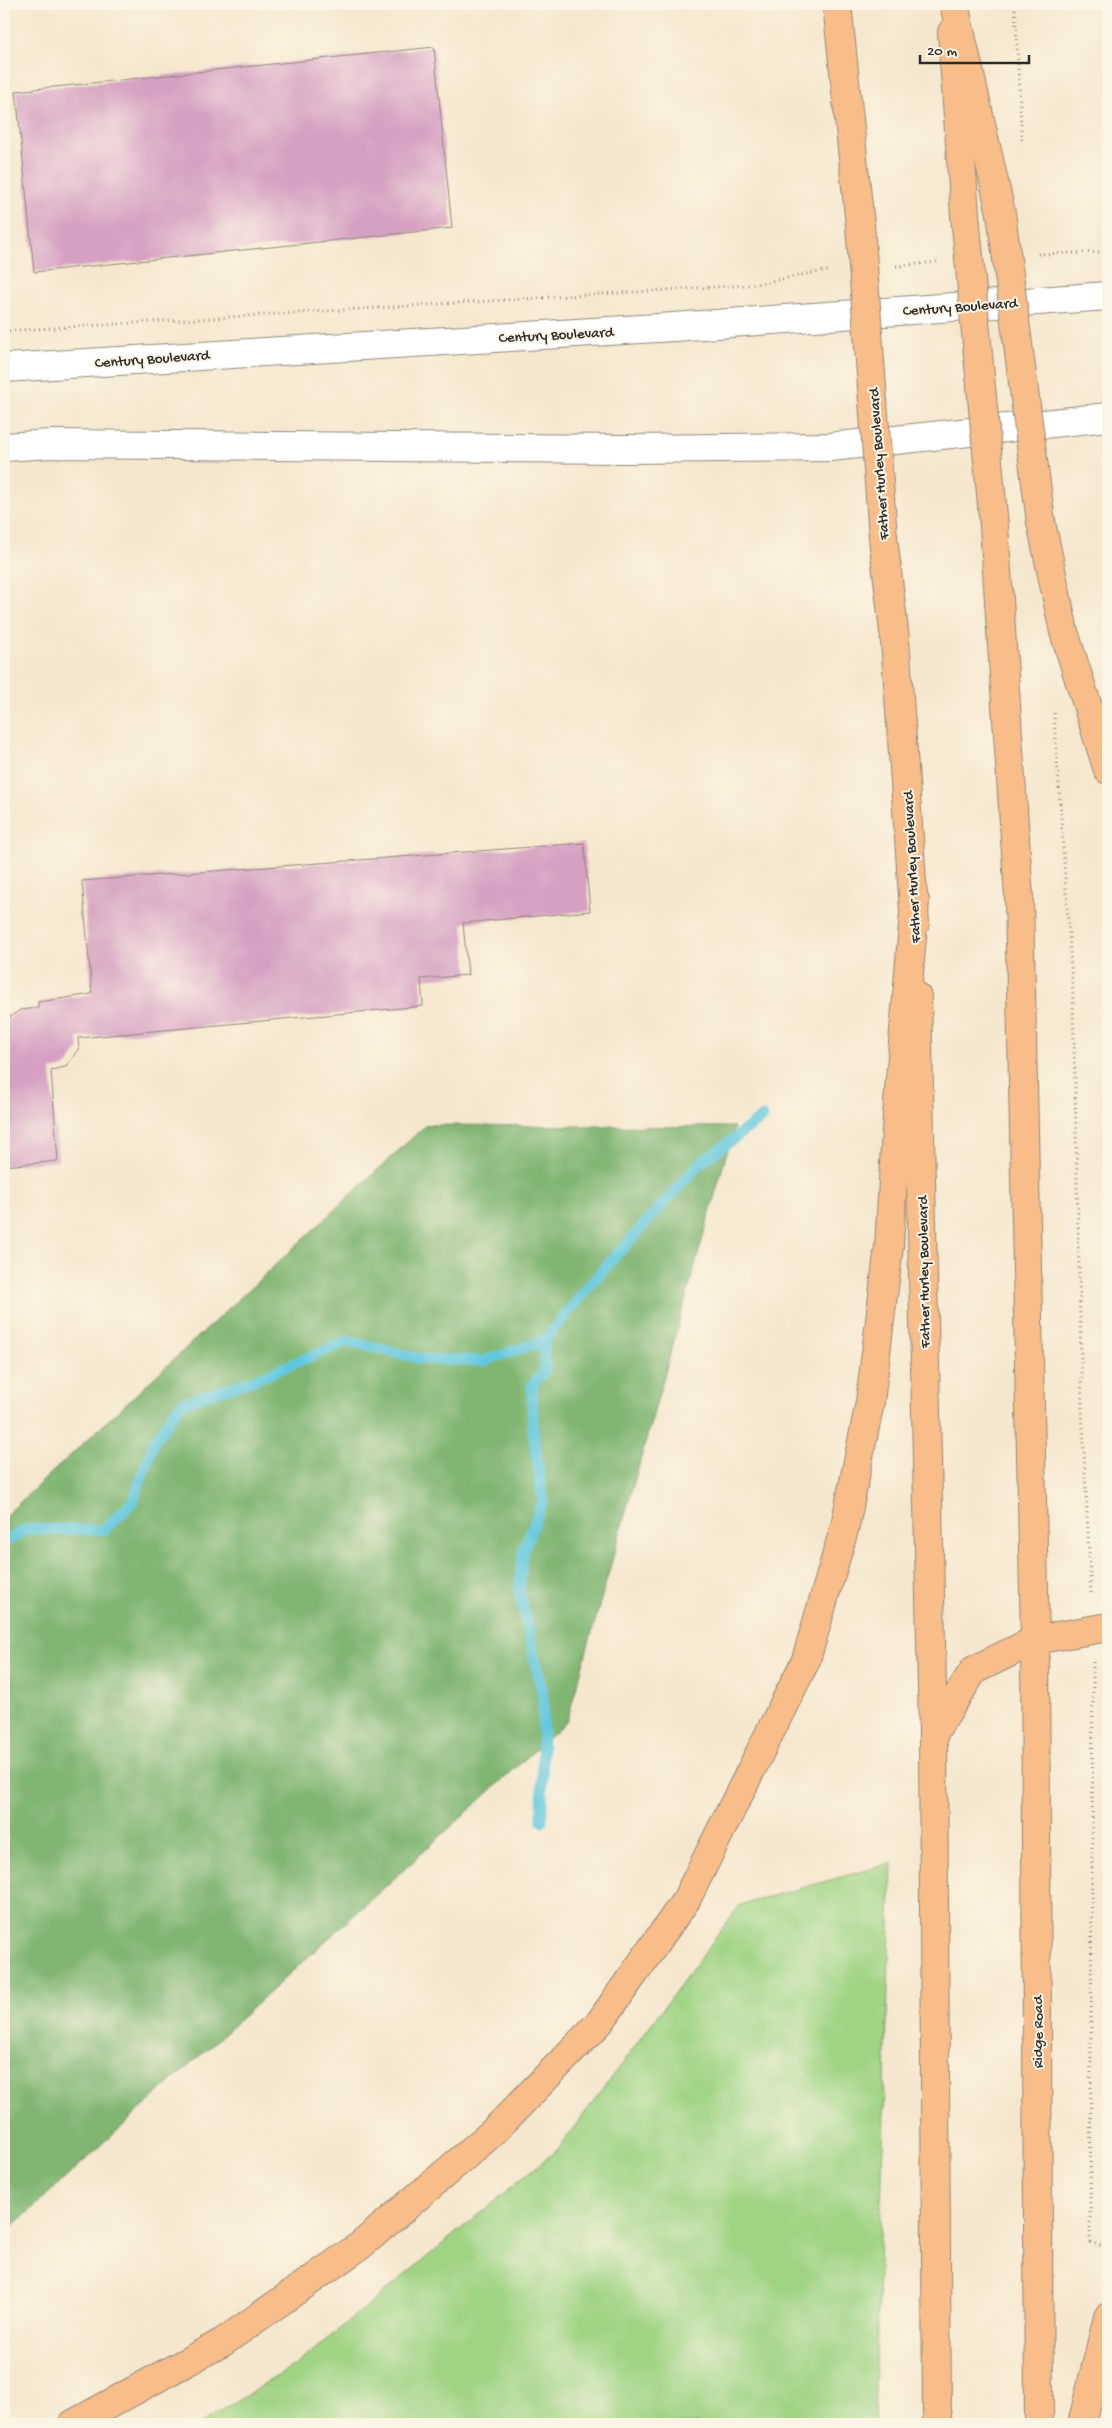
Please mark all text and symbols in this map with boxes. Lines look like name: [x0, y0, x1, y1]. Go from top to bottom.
scale bar: [920, 32, 1028, 64]
text: 20 m: [927, 43, 957, 61]
street label: Century Boulevard: [902, 295, 1019, 321]
street label: Century Boulevard: [498, 324, 615, 348]
street label: Century Boulevard: [94, 347, 211, 373]
street label: Father Hurley Boulevard: [866, 386, 894, 541]
street label: Father Hurley Boulevard: [900, 789, 926, 944]
street label: Father Hurley Boulevard: [915, 1194, 935, 1349]
street label: Ridge Road: [1030, 1995, 1048, 2068]

